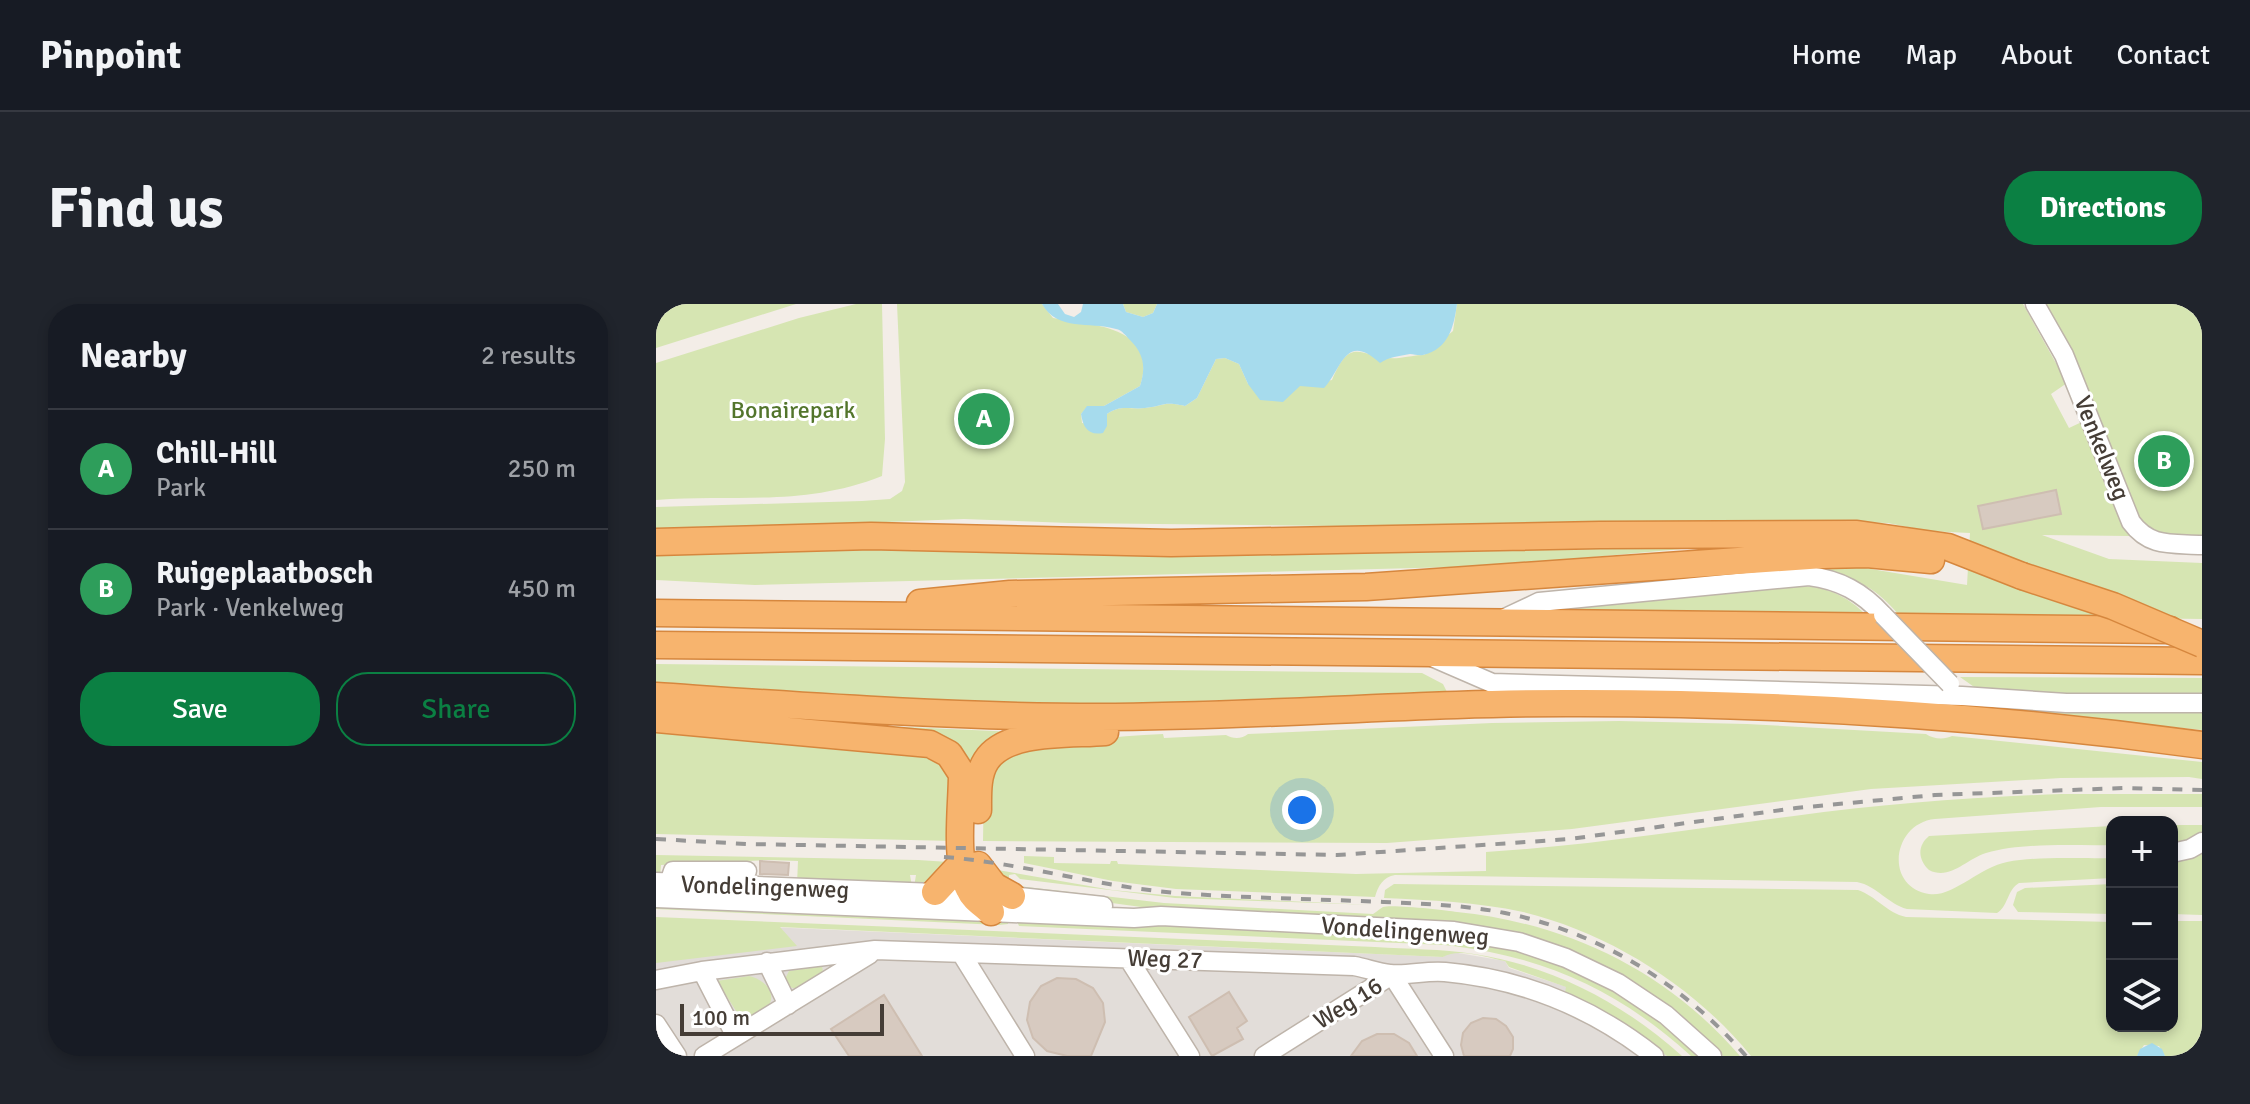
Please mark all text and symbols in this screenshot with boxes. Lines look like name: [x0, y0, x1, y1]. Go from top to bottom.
text: Pinpoint: [40, 32, 181, 79]
text: Home: [1792, 38, 1861, 72]
text: Map: [1905, 38, 1957, 72]
text: About: [2001, 38, 2073, 72]
text: Contact: [2117, 38, 2210, 72]
button: Directions: [2004, 171, 2202, 245]
text: Find us: [48, 174, 223, 243]
text: Nearby: [80, 335, 187, 377]
text: 2 results: [481, 340, 576, 372]
pin: A: [958, 389, 1010, 449]
street label: Venkelweg: [2068, 391, 2136, 505]
park label: Bonairepark: [731, 395, 855, 425]
pin: B: [2138, 431, 2190, 491]
text: Chill-Hill: [156, 435, 277, 472]
text: A: [98, 453, 114, 485]
text: 250 m: [507, 453, 576, 485]
text: Park: [156, 472, 206, 504]
text: Ruigeplaatbosch: [156, 555, 373, 592]
text: B: [98, 573, 114, 605]
text: 450 m: [507, 573, 576, 605]
text: Park · Venkelweg: [156, 592, 344, 624]
button: Save: [80, 672, 320, 746]
button: Share: [336, 672, 576, 746]
your location: [1282, 790, 1322, 830]
map controls: [2106, 816, 2178, 1032]
button: +: [2106, 816, 2178, 888]
street label: Vondelingenweg: [680, 869, 850, 905]
button: −: [2106, 888, 2178, 960]
street label: Vondelingenweg: [1320, 910, 1490, 952]
street label: Weg 27: [1127, 943, 1203, 975]
button: layers: [2106, 960, 2178, 1032]
street label: Weg 16: [1308, 970, 1388, 1036]
scale bar: [680, 1000, 884, 1036]
text: 100 m: [692, 1004, 750, 1031]

